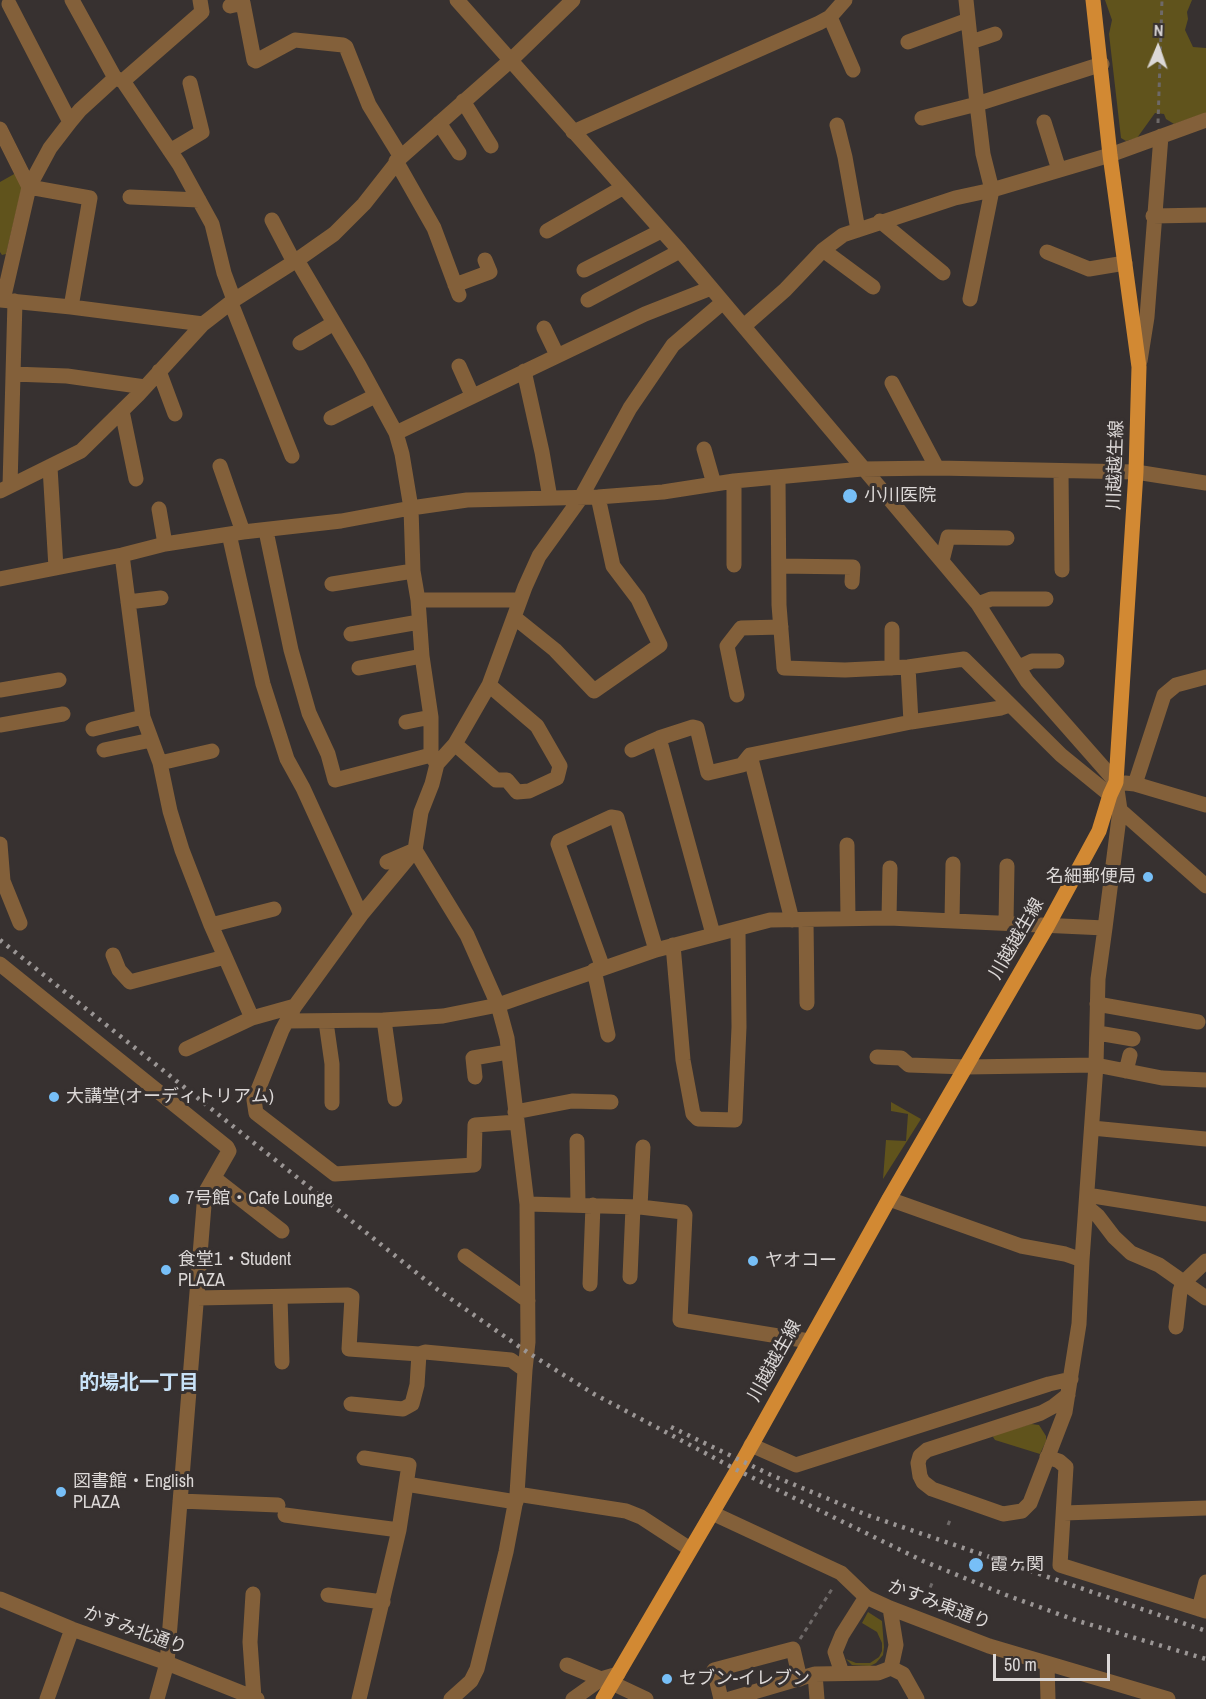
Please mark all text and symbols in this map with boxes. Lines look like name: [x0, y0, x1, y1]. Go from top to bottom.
north arrow: [1128, 18, 1188, 78]
text: N: [1153, 19, 1164, 41]
street label: 川越越生線: [1104, 420, 1128, 510]
place label: 小川医院: [864, 485, 936, 507]
marker: 小川医院: [841, 487, 859, 505]
place label: 名細郵便局: [1046, 866, 1136, 888]
marker: 名細郵便局: [1141, 870, 1155, 884]
street label: 川越越生線: [985, 895, 1049, 983]
place label: 大講堂(オーディトリアム): [66, 1086, 274, 1108]
marker: 大講堂(オーディトリアム): [47, 1090, 61, 1104]
place label: 7号館・Cafe Lounge: [186, 1188, 333, 1210]
marker: 7号館・Cafe Lounge: [167, 1192, 181, 1206]
place label: 食堂1・Student PLAZA: [178, 1249, 291, 1292]
place label: ヤオコー: [765, 1250, 837, 1272]
marker: ヤオコー: [746, 1254, 760, 1268]
marker: 食堂1・Student PLAZA: [159, 1263, 173, 1277]
street label: 川越越生線: [744, 1316, 806, 1406]
district label: 的場北一丁目: [79, 1372, 199, 1396]
place label: 図書館・English PLAZA: [73, 1471, 194, 1514]
marker: 図書館・English PLAZA: [54, 1485, 68, 1499]
place label: 霞ヶ関: [990, 1554, 1044, 1576]
marker: 霞ヶ関: [967, 1556, 985, 1574]
street label: かすみ東通り: [885, 1576, 993, 1634]
street label: かすみ北通り: [81, 1602, 189, 1660]
scale bar: [996, 1642, 1113, 1680]
text: 50 m: [1004, 1652, 1037, 1677]
place label: セブン-イレブン: [679, 1668, 810, 1690]
marker: セブン-イレブン: [660, 1672, 674, 1686]

